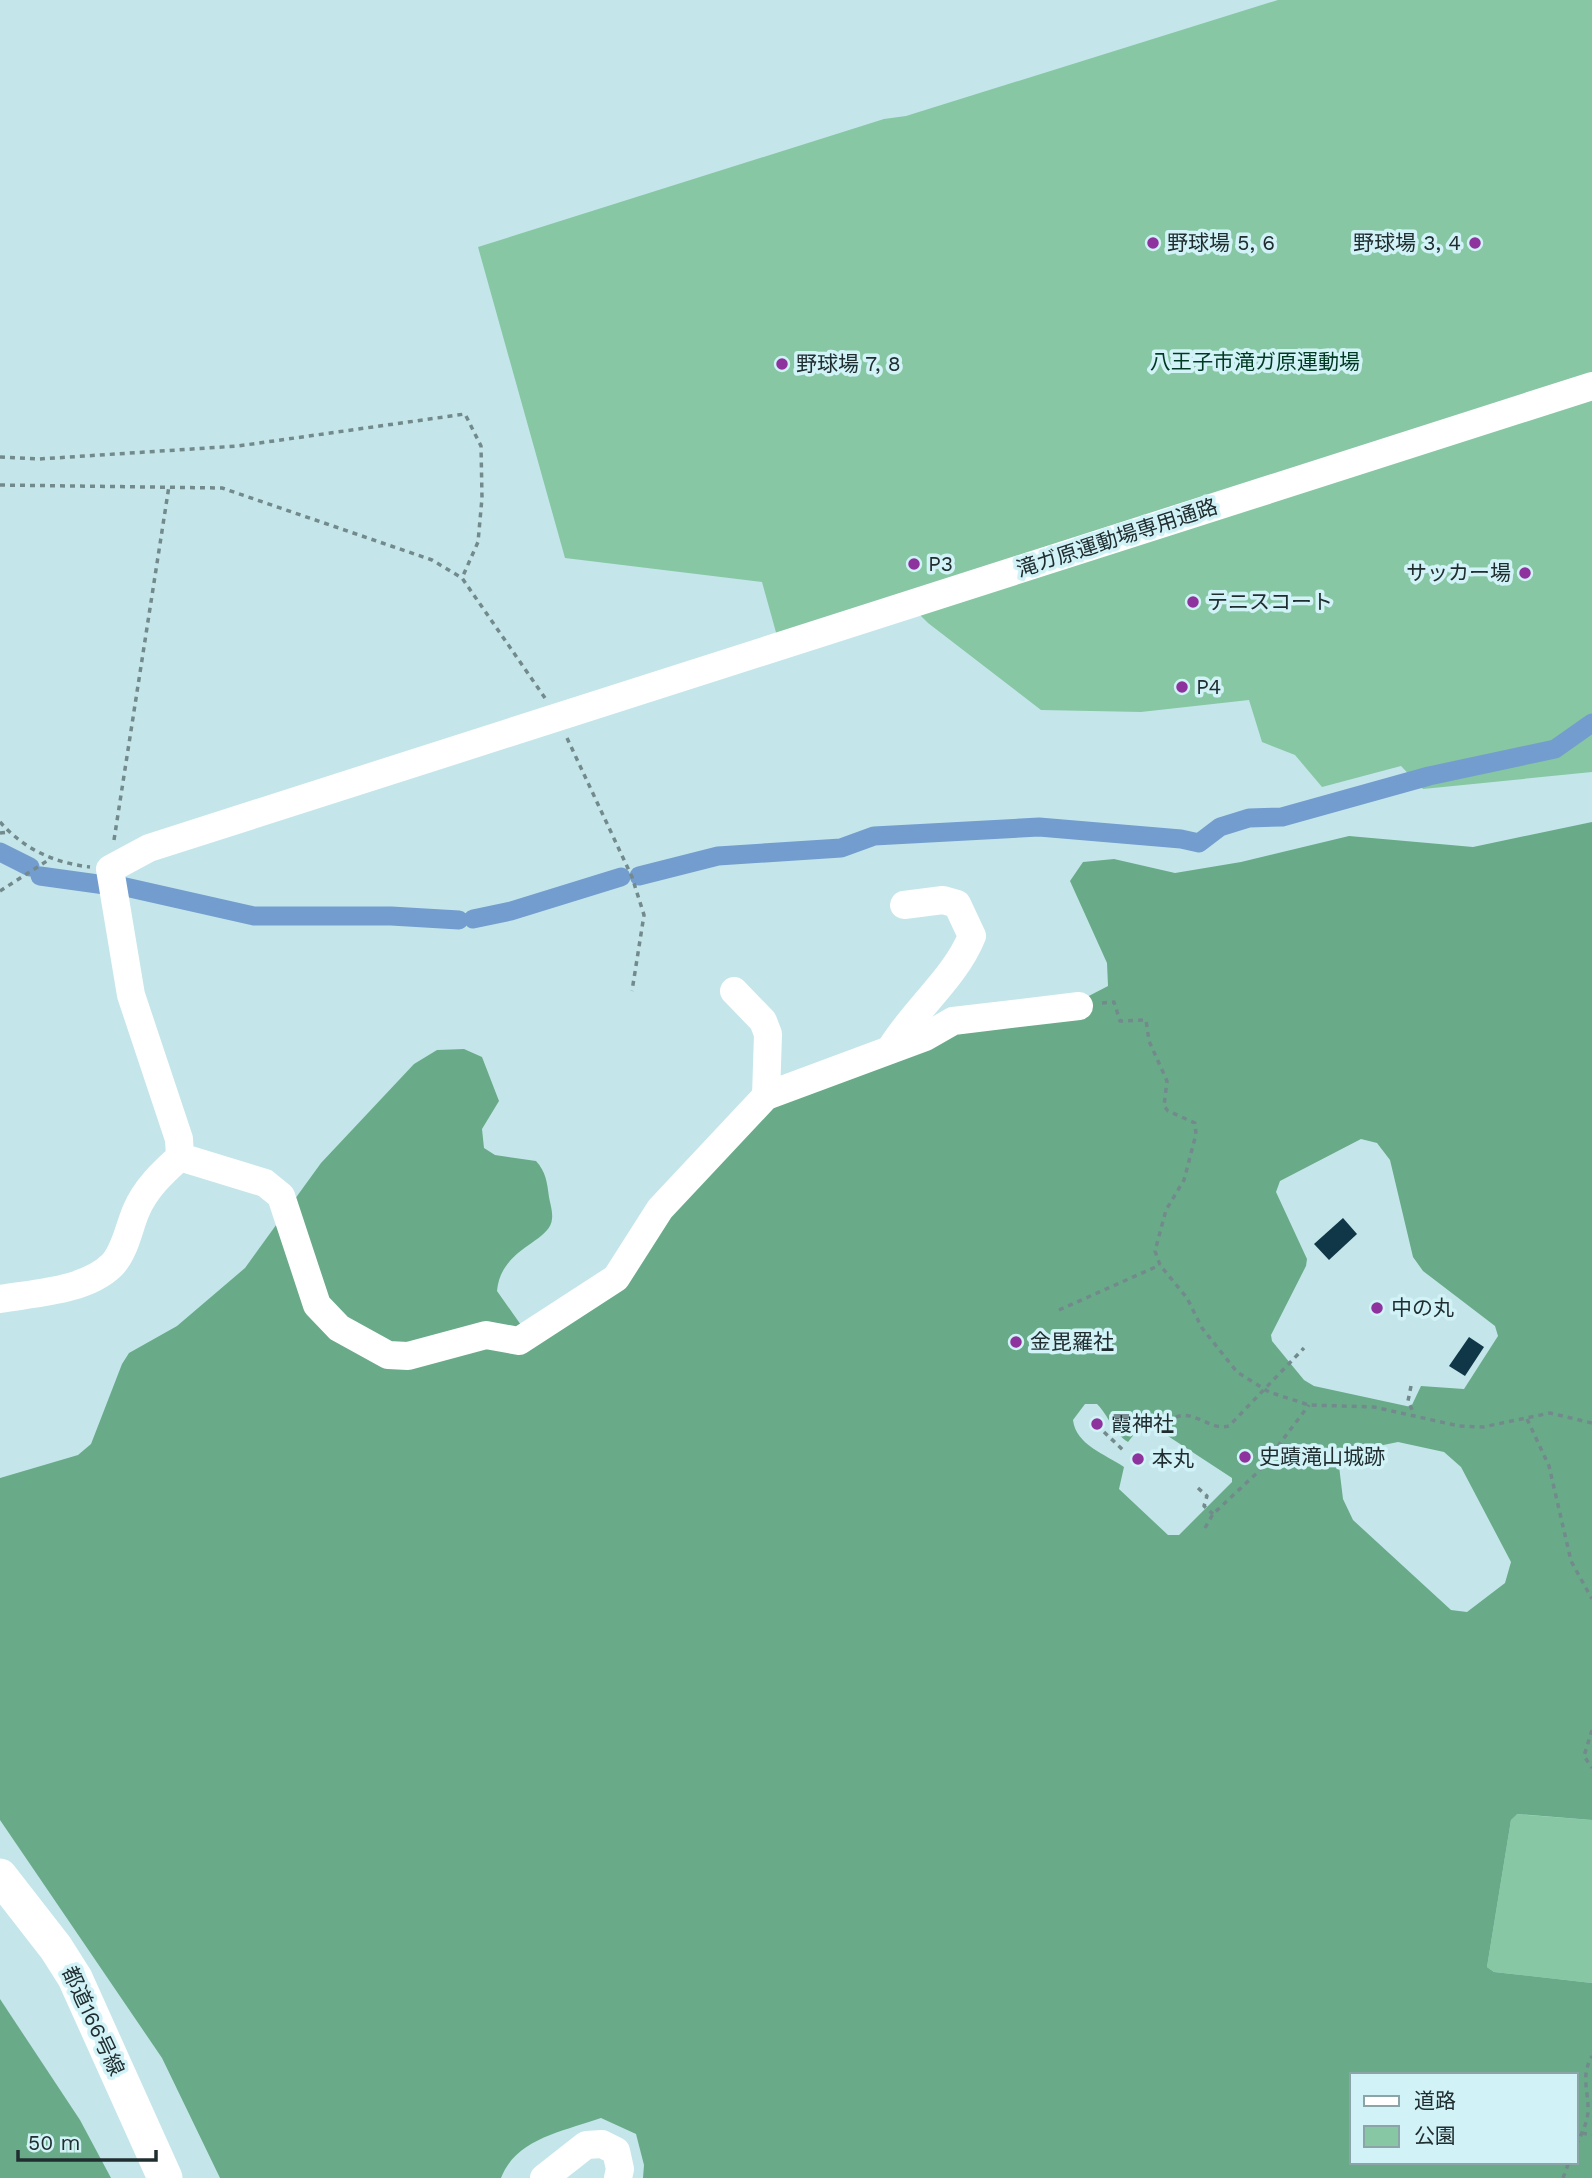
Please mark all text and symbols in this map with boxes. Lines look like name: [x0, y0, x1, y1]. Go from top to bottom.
place label: 野球場 5, 6: [1167, 230, 1275, 255]
place label: 野球場 3, 4: [1353, 230, 1461, 255]
marker: 野球場 5, 6: [1145, 235, 1161, 251]
marker: 野球場 3, 4: [1467, 235, 1483, 251]
park label: 八王子市滝ガ原運動場: [1150, 349, 1360, 374]
place label: 野球場 7, 8: [796, 351, 901, 376]
marker: 野球場 7, 8: [774, 356, 790, 372]
street label: 滝ガ原運動場専用通路: [1013, 493, 1221, 582]
place label: P3: [928, 551, 953, 576]
marker: P3: [906, 556, 922, 572]
place label: サッカー場: [1406, 560, 1511, 585]
marker: サッカー場: [1517, 565, 1533, 581]
place label: テニスコート: [1207, 589, 1333, 614]
marker: テニスコート: [1185, 594, 1201, 610]
place label: P4: [1196, 674, 1221, 699]
marker: P4: [1174, 679, 1190, 695]
place label: 中の丸: [1391, 1295, 1454, 1320]
marker: 中の丸: [1369, 1300, 1385, 1316]
place label: 金毘羅社: [1030, 1329, 1114, 1354]
marker: 金毘羅社: [1008, 1334, 1024, 1350]
place label: 霞神社: [1111, 1411, 1174, 1436]
marker: 霞神社: [1089, 1416, 1105, 1432]
place label: 史蹟滝山城跡: [1259, 1444, 1385, 1469]
place label: 本丸: [1152, 1446, 1194, 1471]
marker: 史蹟滝山城跡: [1237, 1449, 1253, 1465]
marker: 本丸: [1130, 1451, 1146, 1467]
street label: 都道166号線: [57, 1962, 130, 2079]
legend: [1350, 2073, 1578, 2164]
text: 道路: [1414, 2088, 1456, 2113]
scale bar: [18, 2118, 156, 2162]
text: 公園: [1414, 2123, 1456, 2148]
text: 50 m: [28, 2130, 80, 2155]

